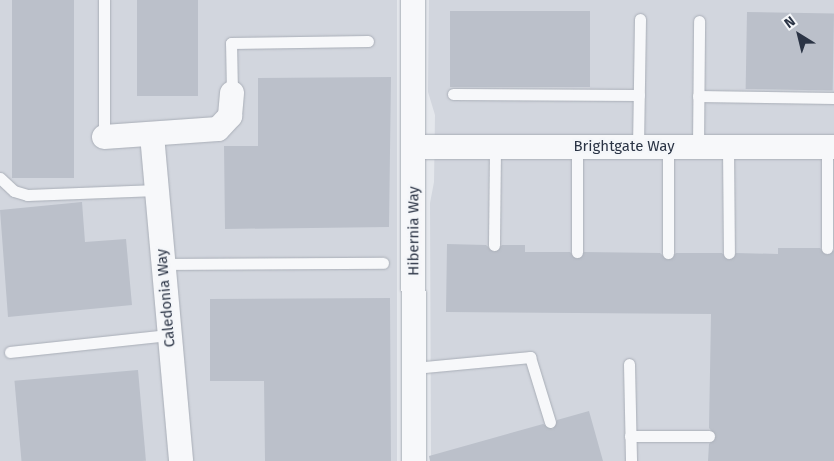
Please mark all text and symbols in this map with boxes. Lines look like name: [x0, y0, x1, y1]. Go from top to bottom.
north arrow: [774, 10, 824, 60]
text: N: [781, 13, 799, 32]
street label: Brightgate Way: [573, 138, 675, 156]
street label: Hibernia Way: [405, 186, 423, 276]
street label: Caledonia Way: [153, 248, 179, 348]

